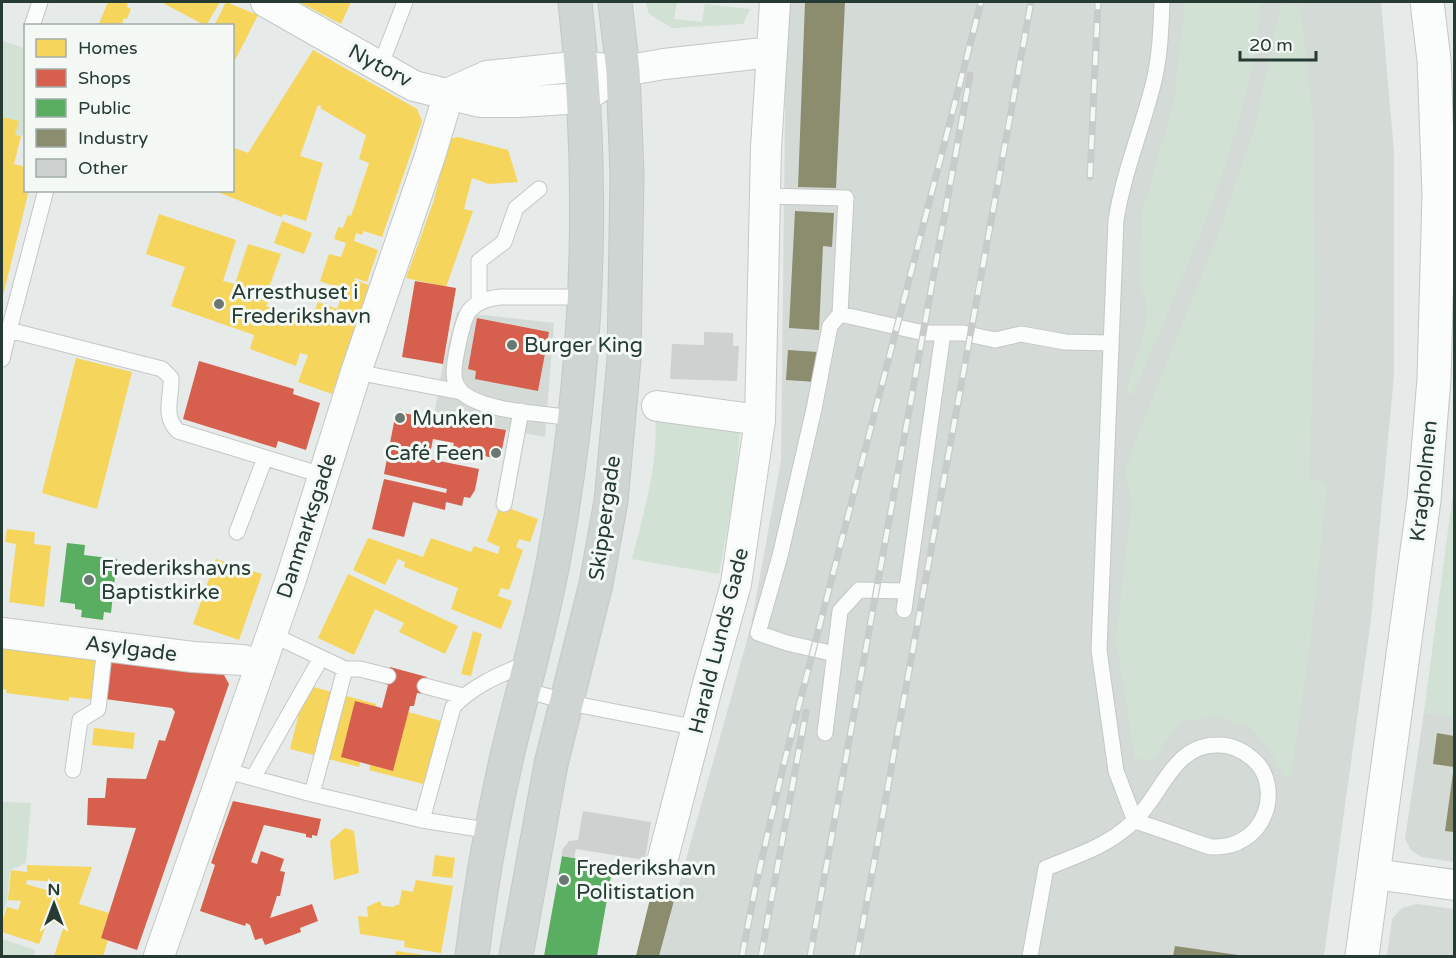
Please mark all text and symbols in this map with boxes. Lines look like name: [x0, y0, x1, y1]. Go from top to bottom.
legend: [24, 24, 234, 192]
scale bar: [1240, 24, 1316, 62]
text: 20 m: [1249, 34, 1293, 56]
text: Homes: [78, 37, 138, 59]
street label: Nytorv: [344, 39, 416, 93]
text: Shops: [78, 67, 131, 89]
text: Public: [78, 97, 131, 119]
text: Industry: [78, 127, 149, 149]
text: Other: [78, 157, 128, 179]
place label: Arresthuset i Frederikshavn: [231, 280, 371, 329]
marker: Arresthuset i Frederikshavn: [212, 297, 226, 311]
place label: Burger King: [524, 333, 643, 358]
marker: Burger King: [505, 338, 519, 352]
place label: Munken: [412, 406, 494, 431]
marker: Munken: [393, 411, 407, 425]
street label: Kragholmen: [1405, 419, 1443, 543]
place label: Café Feen: [385, 441, 484, 466]
marker: Café Feen: [489, 446, 503, 460]
street label: Danmarksgade: [272, 450, 342, 602]
street label: Skippergade: [584, 454, 626, 582]
street label: Harald Lunds Gade: [684, 545, 754, 737]
place label: Frederikshavns Baptistkirke: [101, 556, 251, 605]
marker: Frederikshavns Baptistkirke: [82, 573, 96, 587]
street label: Asylgade: [84, 631, 178, 667]
place label: Frederikshavn Politistation: [576, 856, 716, 905]
marker: Frederikshavn Politistation: [557, 873, 571, 887]
north arrow: [24, 874, 84, 934]
text: N: [48, 880, 60, 900]

